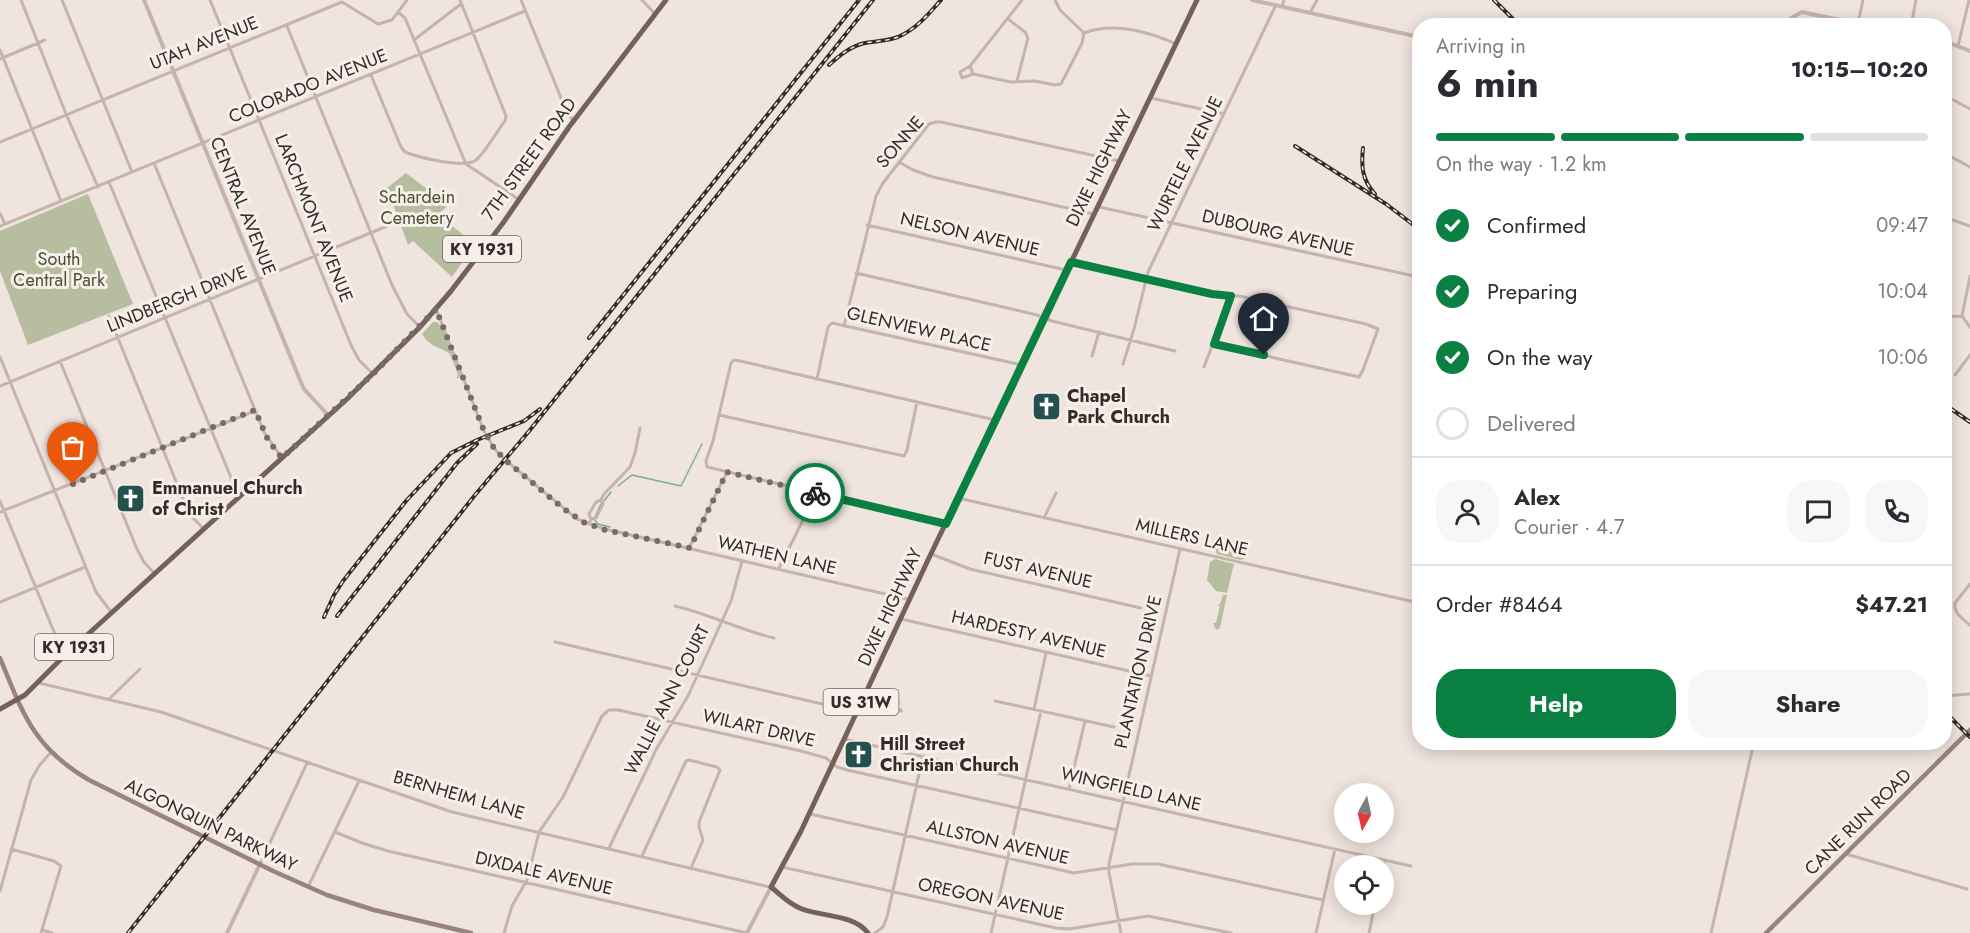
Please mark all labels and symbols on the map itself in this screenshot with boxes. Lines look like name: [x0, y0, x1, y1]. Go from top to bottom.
street label: UTAH AVENUE: [146, 9, 262, 77]
street label: COLORADO AVENUE: [225, 42, 391, 130]
street label: 7TH STREET ROAD: [475, 92, 583, 226]
street label: WURTELE AVENUE: [1141, 92, 1229, 236]
street label: DIXIE HIGHWAY: [1059, 104, 1139, 231]
street label: SONNE: [870, 110, 930, 174]
street label: LARCHMONT AVENUE: [268, 130, 360, 306]
street label: CENTRAL AVENUE: [203, 133, 283, 279]
park label: Schardein Cemetery: [379, 184, 455, 231]
street label: DUBOURG AVENUE: [1199, 203, 1357, 263]
street label: NELSON AVENUE: [898, 205, 1042, 263]
road number: KY 1931: [443, 236, 521, 262]
park label: South Central Park: [13, 246, 105, 293]
street label: LINDBERGH DRIVE: [103, 259, 251, 339]
pin: [1238, 293, 1289, 355]
street label: GLENVIEW PLACE: [844, 300, 994, 358]
place label: Chapel Park Church: [1067, 383, 1170, 430]
church icon: Chapel Park Church: [1030, 390, 1062, 422]
pin: [47, 422, 98, 484]
courier: [785, 463, 845, 523]
place label: Emmanuel Church of Christ: [152, 475, 303, 522]
church icon: Emmanuel Church of Christ: [115, 482, 147, 514]
street label: MILLERS LANE: [1133, 511, 1251, 563]
street label: WATHEN LANE: [715, 529, 839, 581]
street label: DIXIE HIGHWAY: [851, 543, 929, 670]
street label: FUST AVENUE: [981, 545, 1095, 595]
street label: PLANTATION DRIVE: [1108, 593, 1168, 751]
street label: HARDESTY AVENUE: [949, 604, 1109, 664]
street label: WALLIE ANN COURT: [618, 620, 716, 780]
road number: KY 1931: [35, 634, 113, 660]
road number: US 31W: [824, 689, 898, 715]
street label: WILART DRIVE: [700, 702, 818, 754]
place label: Hill Street Christian Church: [880, 731, 1019, 778]
church icon: Hill Street Christian Church: [843, 738, 875, 770]
street label: WINGFIELD LANE: [1058, 760, 1204, 818]
street label: CANE RUN ROAD: [1799, 763, 1917, 881]
street label: BERNHEIM LANE: [390, 764, 528, 826]
street label: ALGONQUIN PARKWAY: [120, 772, 302, 878]
north arrow: [1334, 783, 1394, 843]
street label: ALLSTON AVENUE: [924, 813, 1072, 871]
street label: DIXDALE AVENUE: [473, 845, 615, 901]
street label: OREGON AVENUE: [916, 871, 1066, 927]

